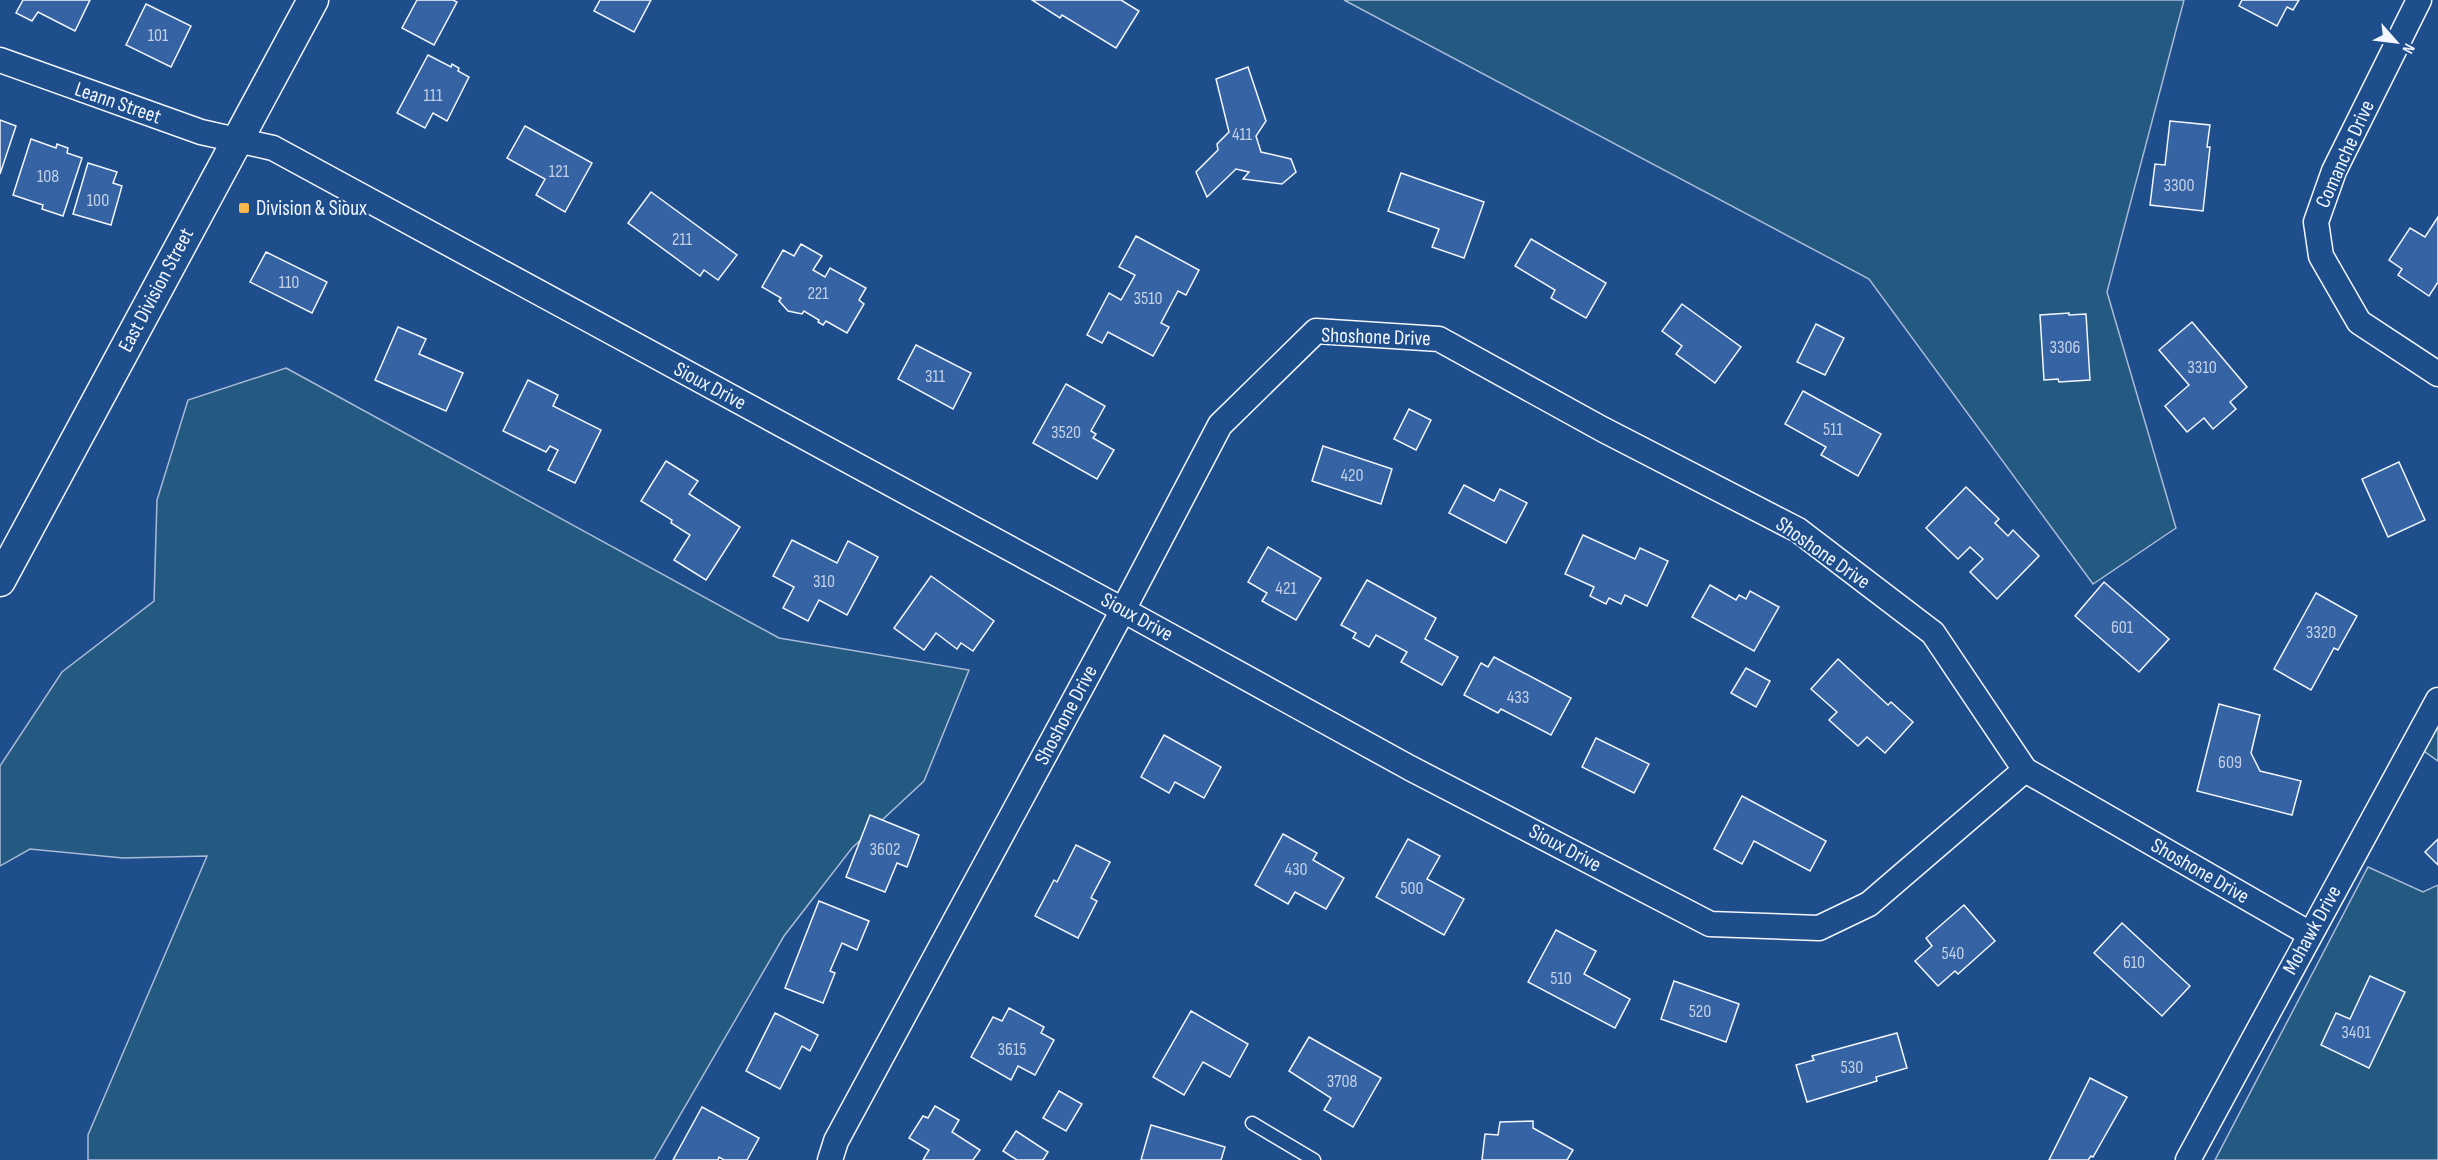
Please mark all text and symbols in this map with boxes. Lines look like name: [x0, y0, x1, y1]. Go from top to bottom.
north arrow: [2366, 12, 2426, 72]
house number: 101: [148, 25, 169, 46]
text: N: [2398, 40, 2418, 57]
street label: Leann Street: [72, 77, 164, 129]
house number: 111: [424, 85, 443, 106]
street label: Comanche Drive: [2310, 96, 2380, 212]
house number: 411: [1232, 124, 1253, 145]
house number: 121: [549, 161, 570, 182]
house number: 108: [37, 166, 59, 187]
house number: 3300: [2163, 175, 2195, 196]
house number: 100: [87, 190, 109, 211]
place label: Division & Sioux: [256, 196, 367, 221]
marker: Division & Sioux: [237, 201, 251, 215]
street label: East Division Street: [113, 224, 199, 356]
house number: 211: [672, 229, 693, 250]
house number: 110: [279, 272, 299, 293]
house number: 221: [807, 283, 829, 304]
house number: 3510: [1133, 288, 1163, 309]
street label: Shoshone Drive: [1321, 323, 1431, 351]
house number: 3306: [2049, 337, 2081, 358]
street label: Sioux Drive: [670, 357, 750, 415]
house number: 3310: [2187, 357, 2217, 378]
house number: 311: [925, 366, 946, 387]
house number: 511: [1823, 419, 1844, 440]
house number: 3520: [1051, 422, 1081, 443]
house number: 420: [1340, 465, 1364, 486]
street label: Shoshone Drive: [1771, 511, 1875, 595]
house number: 310: [813, 571, 835, 592]
house number: 421: [1275, 578, 1297, 599]
street label: Sioux Drive: [1097, 587, 1177, 647]
house number: 601: [2111, 617, 2134, 638]
house number: 3320: [2306, 622, 2336, 643]
street label: Shoshone Drive: [1029, 661, 1103, 769]
house number: 433: [1507, 687, 1529, 708]
house number: 609: [2218, 752, 2242, 773]
street label: Sioux Drive: [1525, 819, 1605, 877]
street label: Shoshone Drive: [2146, 833, 2254, 909]
house number: 3602: [870, 839, 900, 860]
house number: 430: [1284, 859, 1308, 880]
house number: 500: [1400, 878, 1424, 899]
street label: Mohawk Drive: [2277, 881, 2347, 979]
house number: 540: [1942, 943, 1964, 964]
house number: 610: [2123, 952, 2145, 973]
house number: 510: [1550, 968, 1572, 989]
house number: 520: [1689, 1001, 1711, 1022]
house number: 3401: [2341, 1022, 2371, 1043]
house number: 3615: [998, 1039, 1026, 1060]
house number: 530: [1841, 1057, 1863, 1078]
house number: 3708: [1327, 1071, 1357, 1092]

